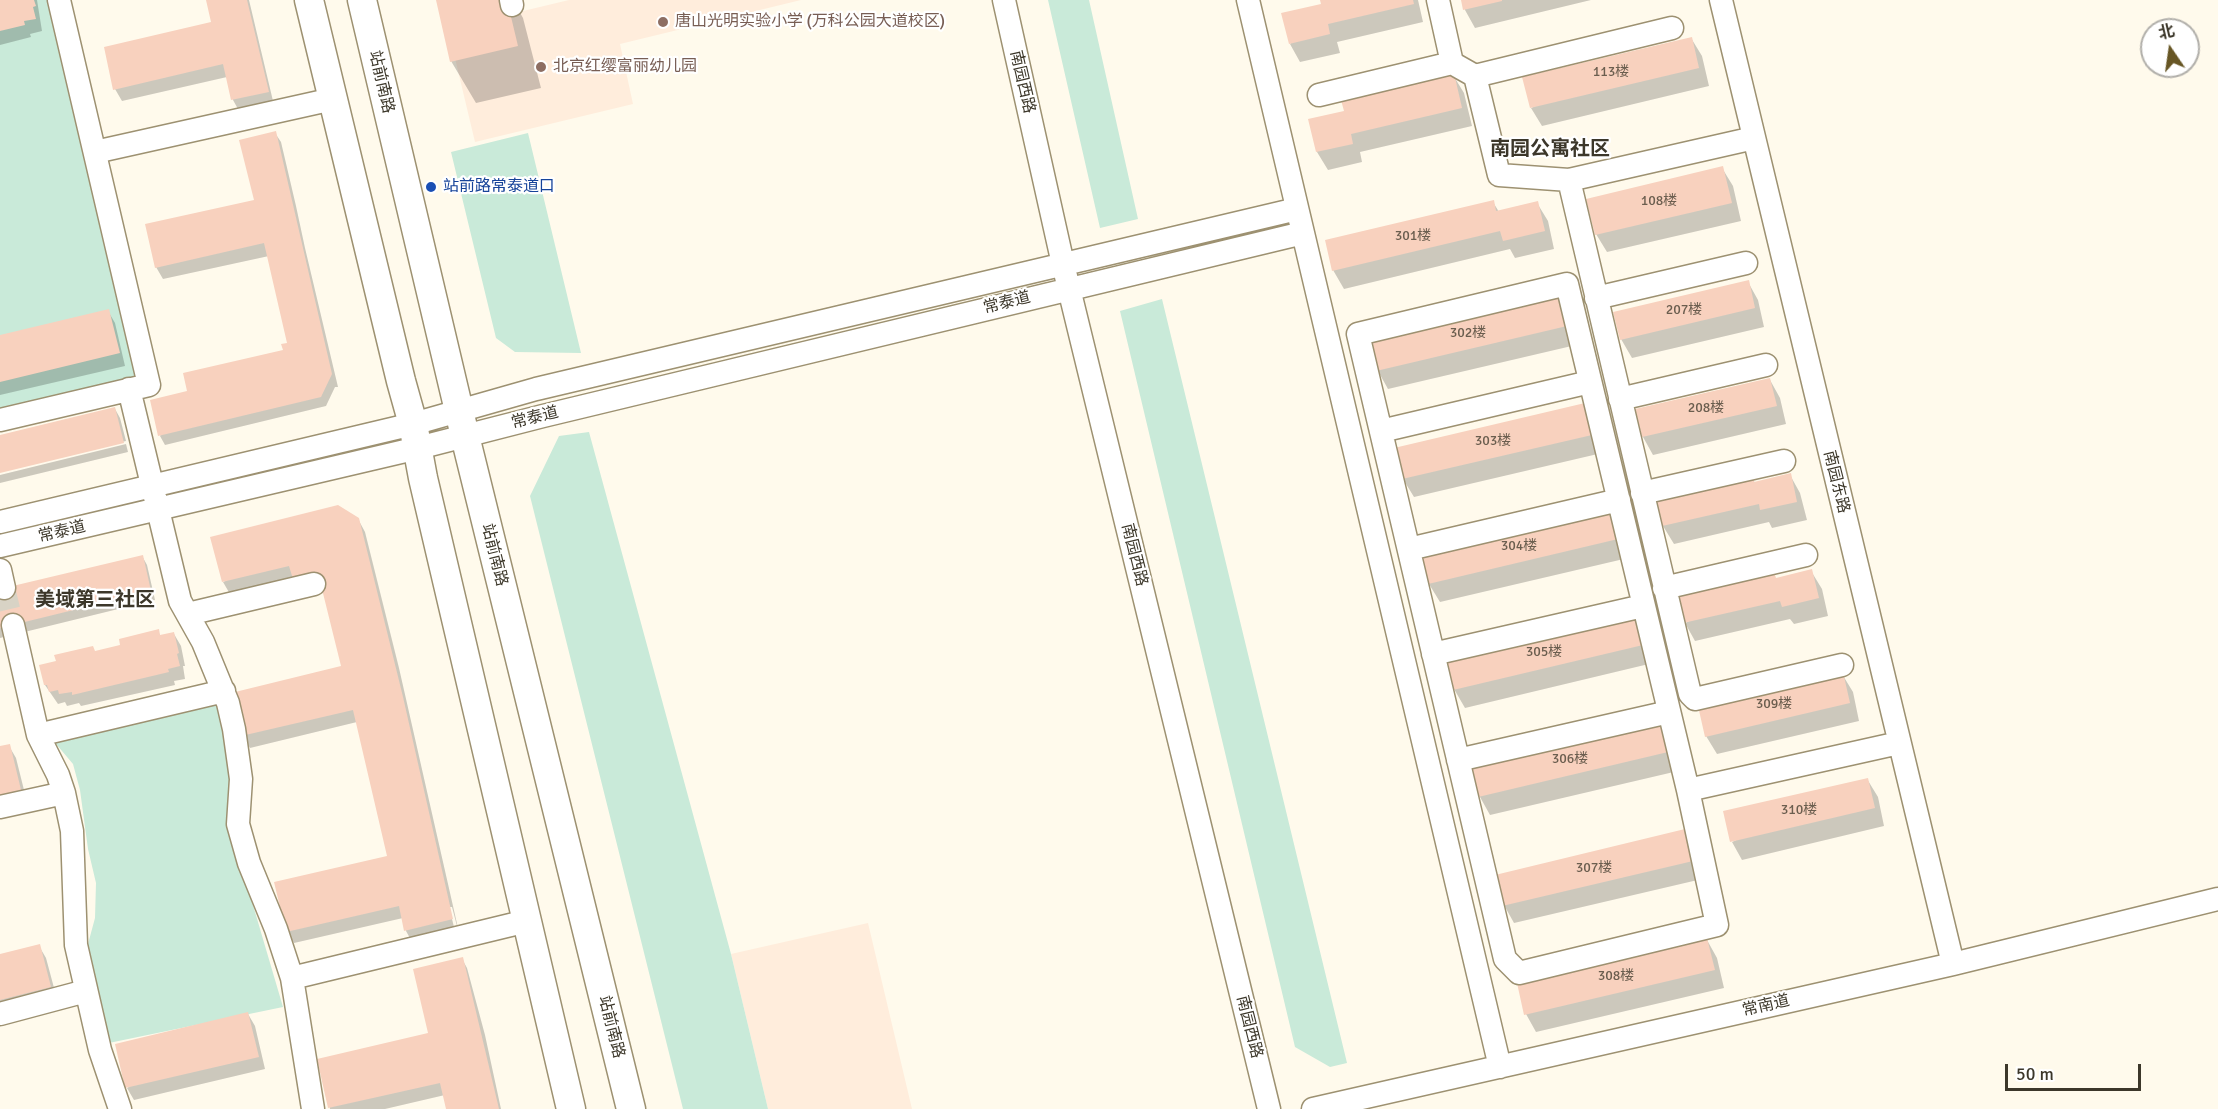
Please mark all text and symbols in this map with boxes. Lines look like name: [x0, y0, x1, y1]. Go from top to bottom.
place label: 唐山光明实验小学 (万科公园大道校区): [675, 12, 945, 32]
marker: 唐山光明实验小学 (万科公园大道校区): [656, 15, 670, 29]
north arrow: [2140, 18, 2200, 78]
text: 北: [2156, 21, 2176, 44]
street label: 站前南路: [364, 49, 398, 115]
street label: 南园西路: [1005, 49, 1039, 115]
place label: 北京红缨富丽幼儿园: [553, 57, 697, 77]
marker: 北京红缨富丽幼儿园: [534, 60, 548, 74]
house number: 113楼: [1593, 64, 1629, 80]
district label: 南园公寓社区: [1490, 138, 1610, 162]
place label: 站前路常泰道口: [443, 177, 555, 197]
marker: 站前路常泰道口: [424, 180, 438, 194]
house number: 108楼: [1641, 193, 1677, 209]
house number: 301楼: [1395, 228, 1431, 244]
street label: 常泰道: [981, 288, 1033, 318]
house number: 207楼: [1666, 302, 1702, 318]
house number: 302楼: [1450, 325, 1486, 341]
house number: 208楼: [1688, 400, 1724, 416]
street label: 常泰道: [509, 403, 561, 433]
house number: 303楼: [1475, 433, 1511, 449]
street label: 南园东路: [1819, 449, 1853, 515]
street label: 常泰道: [36, 517, 88, 547]
street label: 站前南路: [477, 522, 511, 588]
street label: 南园西路: [1117, 522, 1151, 588]
house number: 304楼: [1501, 538, 1537, 554]
district label: 美域第三社区: [35, 589, 155, 613]
house number: 305楼: [1526, 644, 1562, 660]
house number: 309楼: [1756, 696, 1792, 712]
house number: 306楼: [1552, 751, 1588, 767]
house number: 310楼: [1781, 802, 1817, 818]
house number: 307楼: [1576, 860, 1612, 876]
house number: 308楼: [1598, 968, 1634, 984]
street label: 常南道: [1740, 991, 1792, 1021]
street label: 站前南路: [594, 994, 628, 1060]
street label: 南园西路: [1232, 994, 1266, 1060]
scale bar: [2008, 1052, 2144, 1090]
text: 50 m: [2016, 1063, 2054, 1085]

